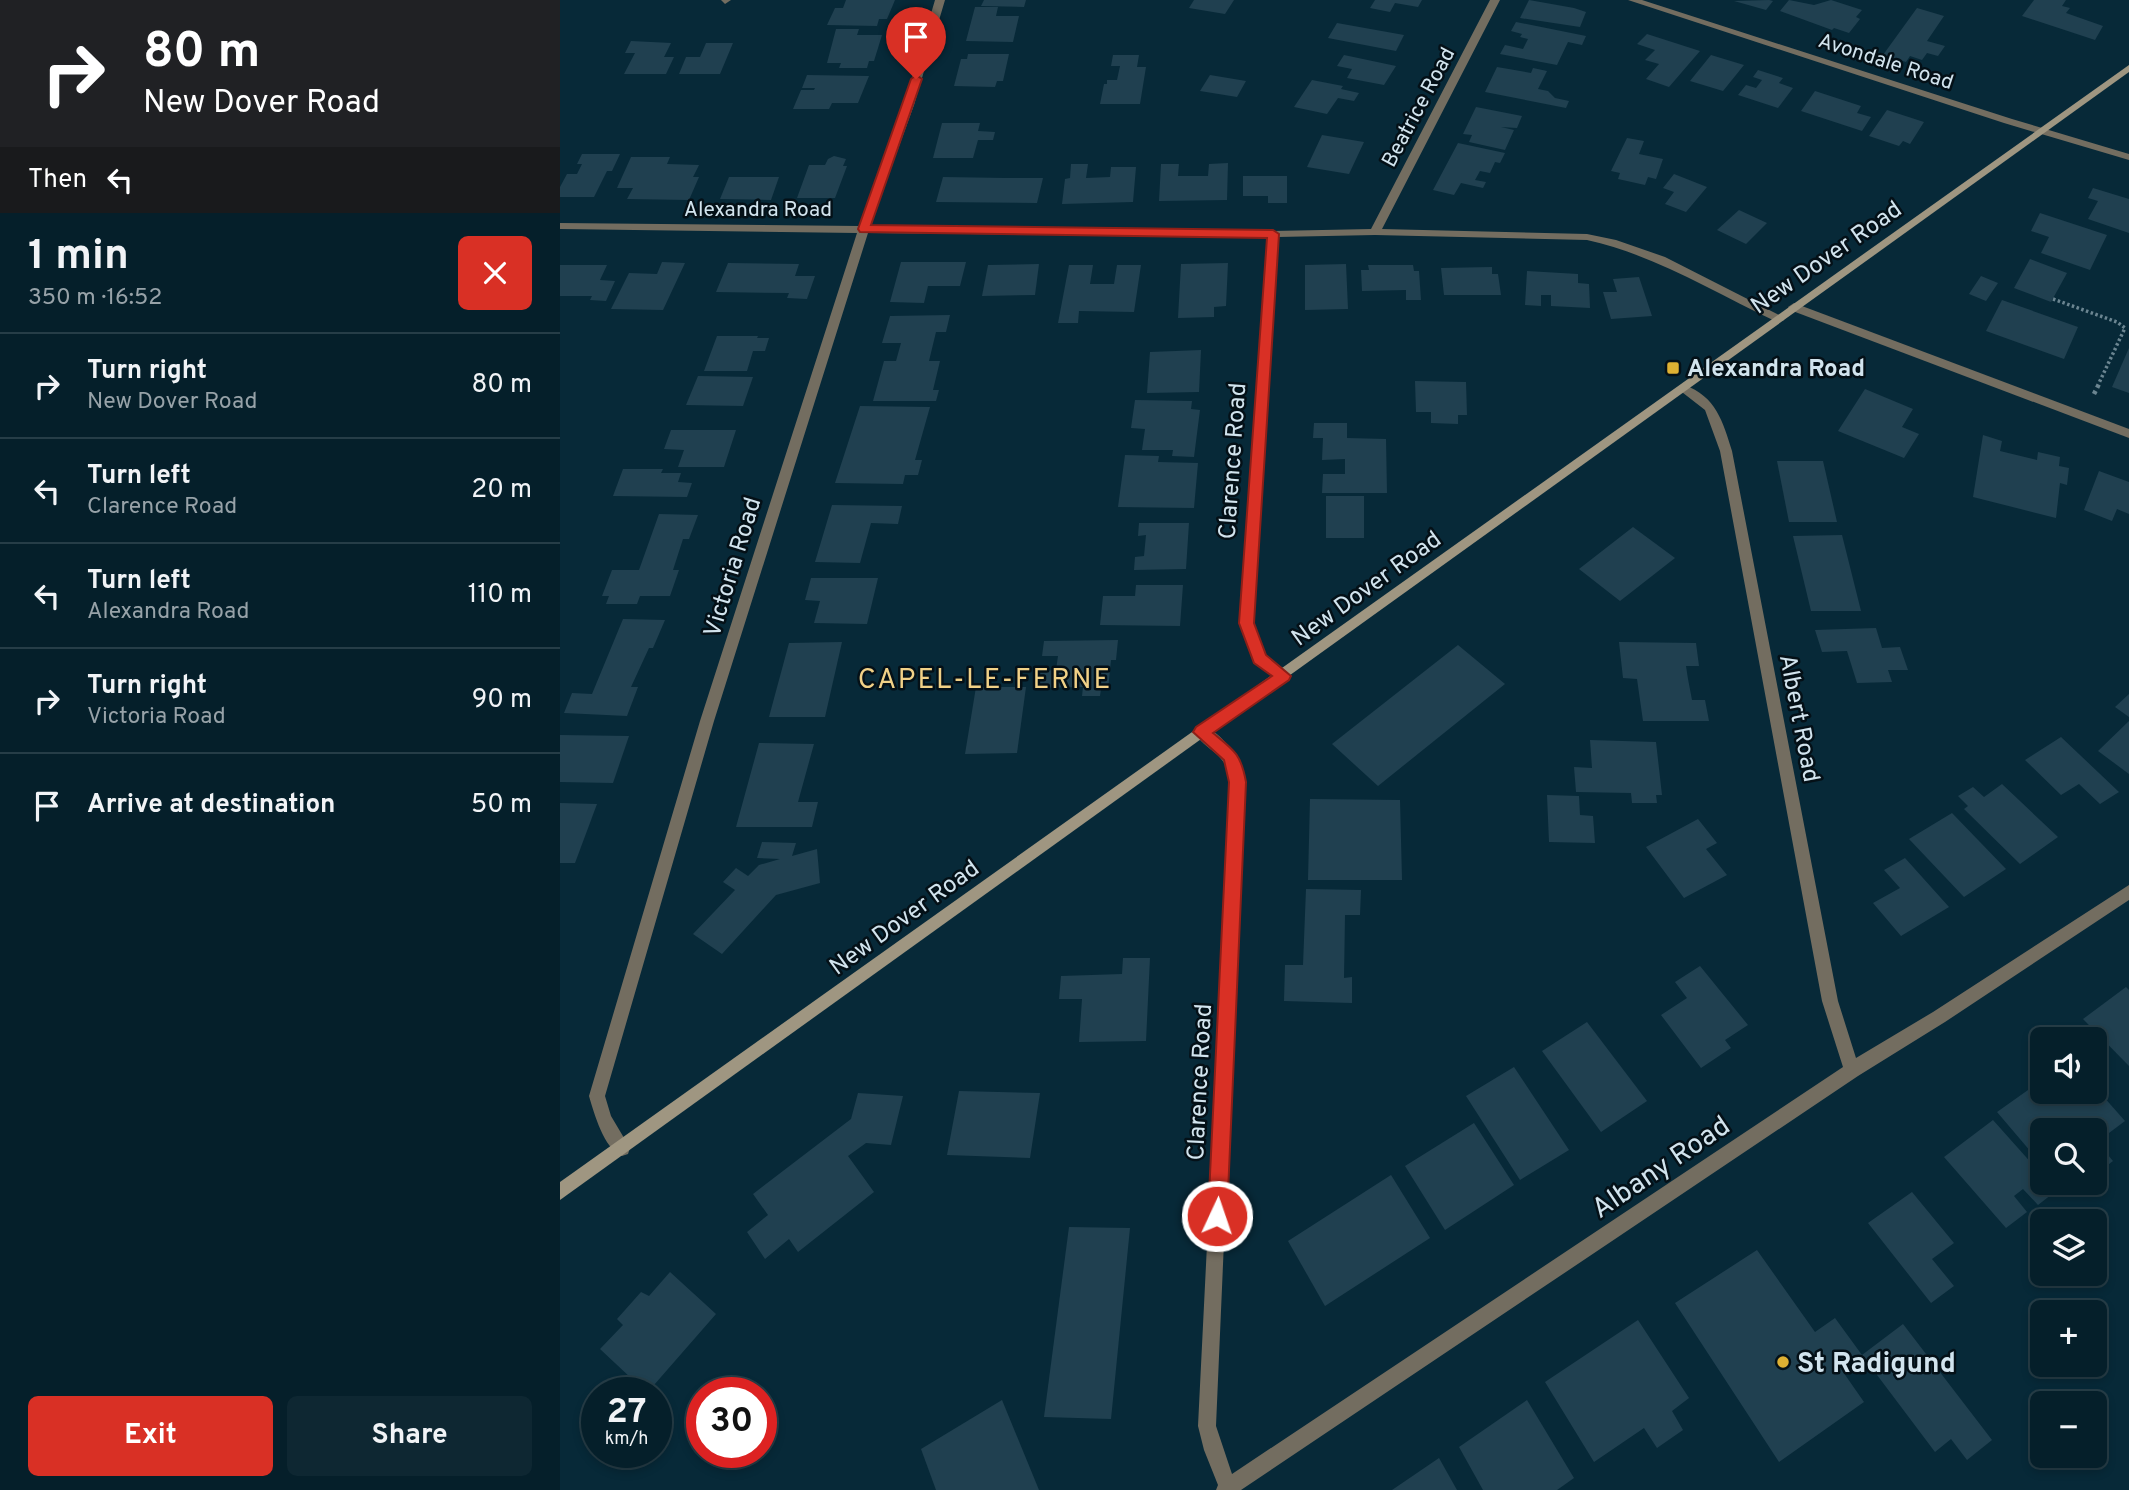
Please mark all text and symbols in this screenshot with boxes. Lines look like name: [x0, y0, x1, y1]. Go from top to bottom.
pin: [886, 7, 946, 79]
icon: arrive: [897, 18, 935, 56]
text: 80 m: [143, 23, 260, 85]
icon: right: [28, 28, 119, 119]
street label: Avondale Road: [1814, 28, 1957, 97]
street label: Beatrice Road: [1376, 43, 1462, 172]
text: New Dover Road: [143, 84, 380, 124]
icon: left: [101, 161, 139, 199]
text: Then: [28, 164, 87, 197]
street label: New Dover Road: [1746, 195, 1909, 322]
street label: Alexandra Road: [684, 197, 832, 224]
text: 1 min: [28, 231, 129, 284]
button: close: [458, 236, 532, 310]
text: 350 m · 16:52: [28, 284, 162, 313]
text: Turn right: [87, 355, 207, 388]
place label: Alexandra Road: [1687, 355, 1865, 385]
marker: Alexandra Road: [1665, 360, 1681, 376]
icon: right: [28, 367, 66, 405]
text: 80 m: [472, 369, 532, 402]
street label: Clarence Road: [1214, 382, 1254, 540]
text: New Dover Road: [87, 388, 257, 417]
text: Turn left: [87, 460, 191, 493]
icon: left: [28, 472, 66, 510]
text: 20 m: [471, 474, 532, 507]
text: Clarence Road: [87, 493, 237, 522]
street label: Victoria Road: [698, 494, 769, 641]
street label: New Dover Road: [1286, 525, 1448, 654]
text: Turn left: [87, 565, 191, 598]
icon: left: [28, 577, 66, 615]
text: 110 m: [468, 579, 532, 612]
text: Alexandra Road: [87, 598, 250, 627]
street label: Albert Road: [1771, 652, 1825, 785]
district label: CAPEL-LE-FERNE: [858, 663, 1112, 699]
text: Turn right: [87, 670, 207, 703]
icon: right: [28, 682, 66, 720]
text: 90 m: [472, 684, 532, 717]
text: Victoria Road: [87, 703, 226, 732]
icon: arrive: [28, 787, 66, 825]
text: Arrive at destination: [87, 789, 335, 822]
text: 50 m: [471, 789, 532, 822]
street label: New Dover Road: [824, 854, 986, 983]
street label: Clarence Road: [1182, 1003, 1220, 1161]
map controls: [2030, 1027, 2107, 1468]
button: sound: [2030, 1027, 2107, 1104]
street label: Albany Road: [1585, 1109, 1738, 1228]
button: search: [2030, 1118, 2107, 1195]
position arrow: [1180, 1179, 1254, 1253]
button: layers: [2030, 1209, 2107, 1286]
button: +: [2030, 1300, 2107, 1377]
place label: St Radigund: [1797, 1347, 1956, 1383]
marker: St Radigund: [1775, 1354, 1791, 1370]
speed limit sign: 30: [686, 1377, 777, 1468]
text: 27: [607, 1391, 646, 1435]
button: −: [2030, 1391, 2107, 1468]
button: Exit: [28, 1396, 273, 1476]
button: Share: [287, 1396, 532, 1476]
text: km/h: [605, 1428, 648, 1451]

